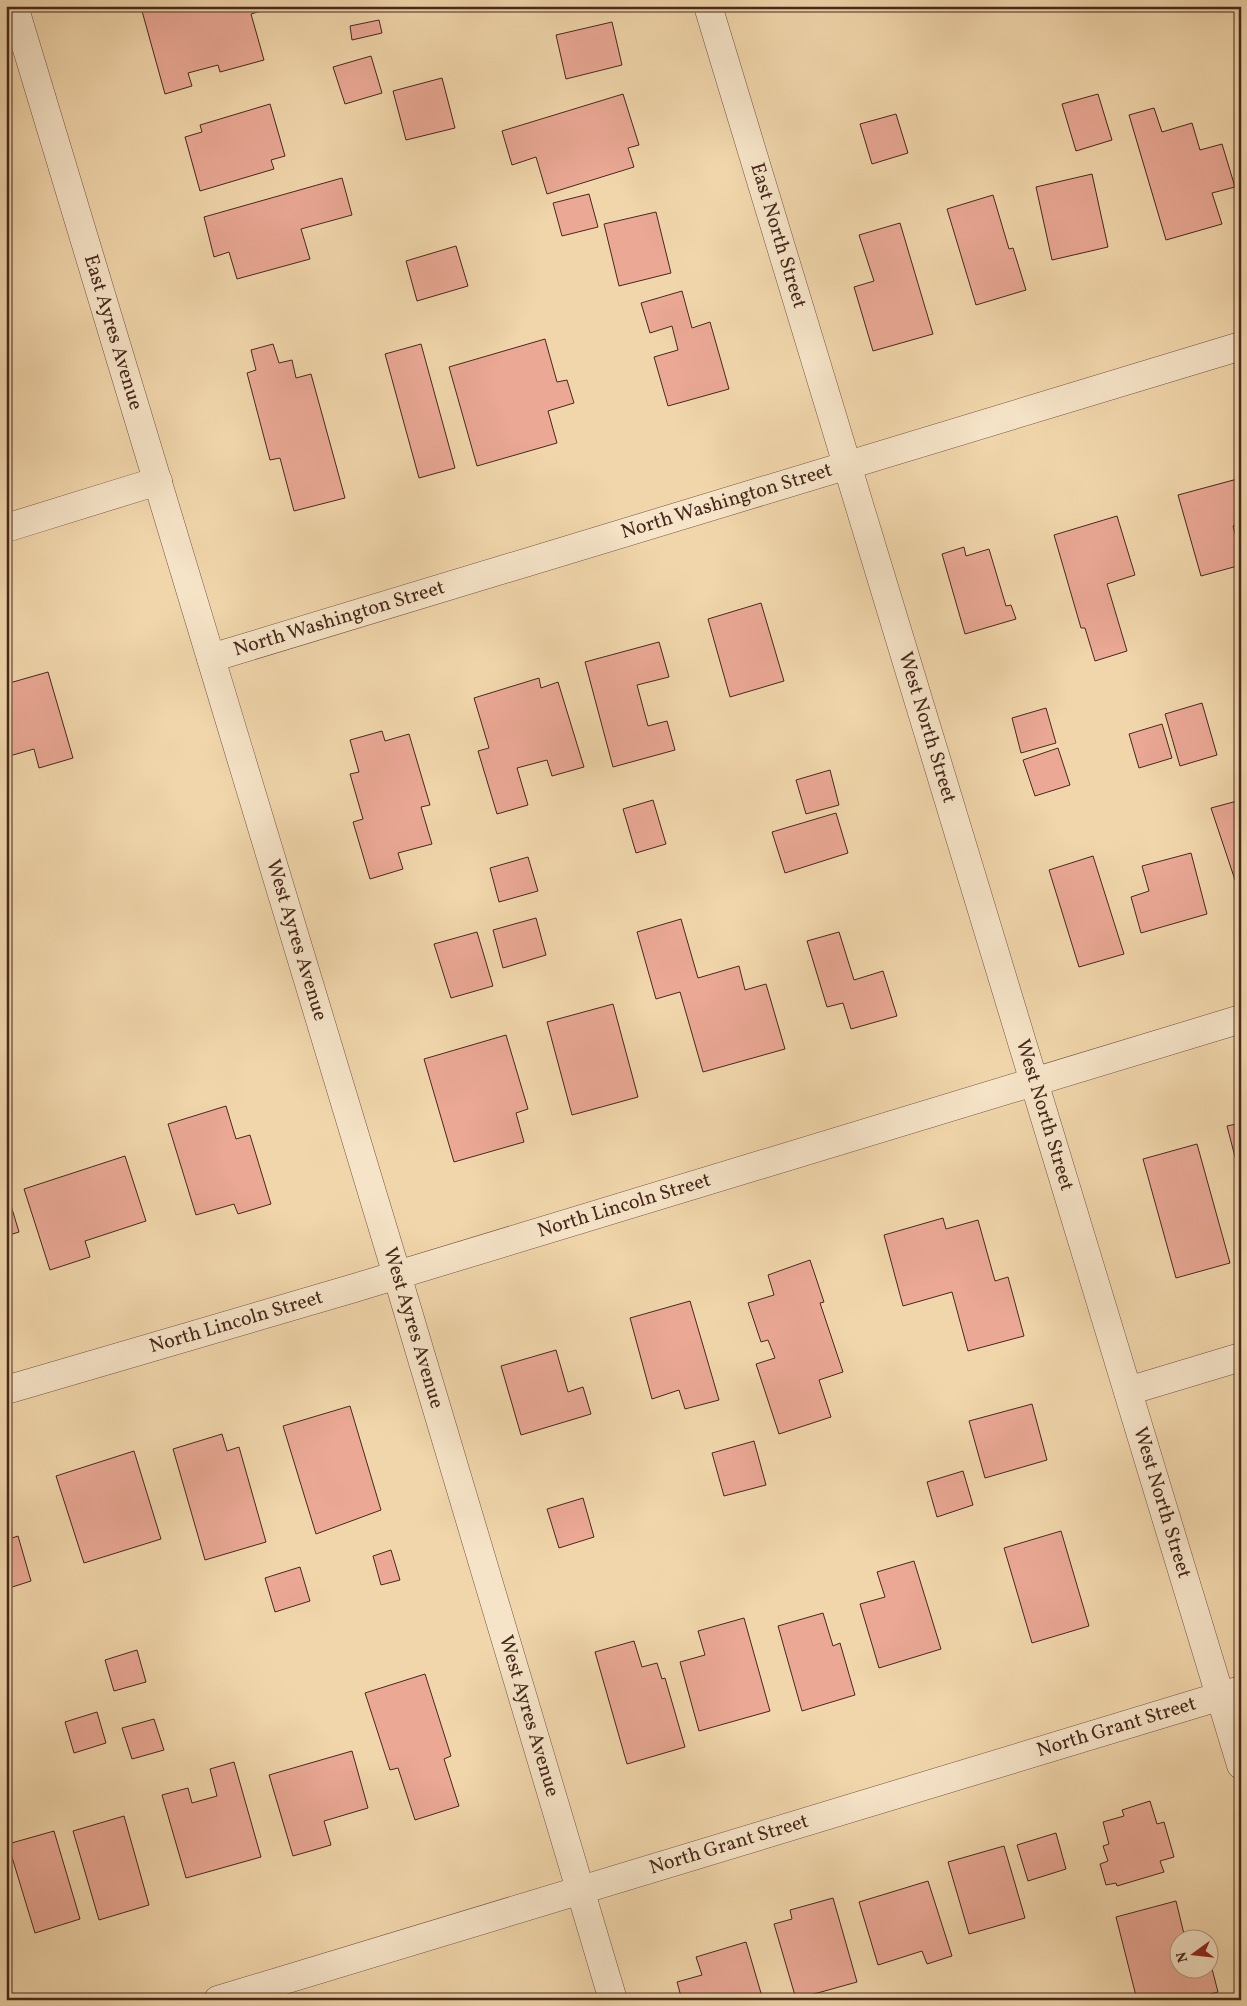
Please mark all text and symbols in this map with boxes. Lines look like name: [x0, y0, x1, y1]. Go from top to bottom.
street label: East North Street: [742, 159, 813, 312]
street label: East Ayres Avenue: [76, 251, 149, 414]
street label: North Washington Street: [618, 457, 836, 547]
street label: North Washington Street: [230, 574, 448, 664]
street label: West North Street: [891, 648, 963, 807]
street label: West Ayres Avenue: [258, 856, 334, 1024]
street label: West North Street: [1008, 1036, 1080, 1194]
street label: North Lincoln Street: [534, 1167, 714, 1246]
street label: West Ayres Avenue: [375, 1244, 450, 1412]
street label: North Lincoln Street: [146, 1284, 327, 1361]
street label: West North Street: [1125, 1424, 1198, 1582]
street label: West Ayres Avenue: [491, 1632, 566, 1800]
street label: North Grant Street: [1034, 1690, 1200, 1765]
street label: North Grant Street: [646, 1808, 812, 1882]
north arrow: [1170, 1928, 1220, 1978]
text: N: [1172, 1950, 1193, 1964]

